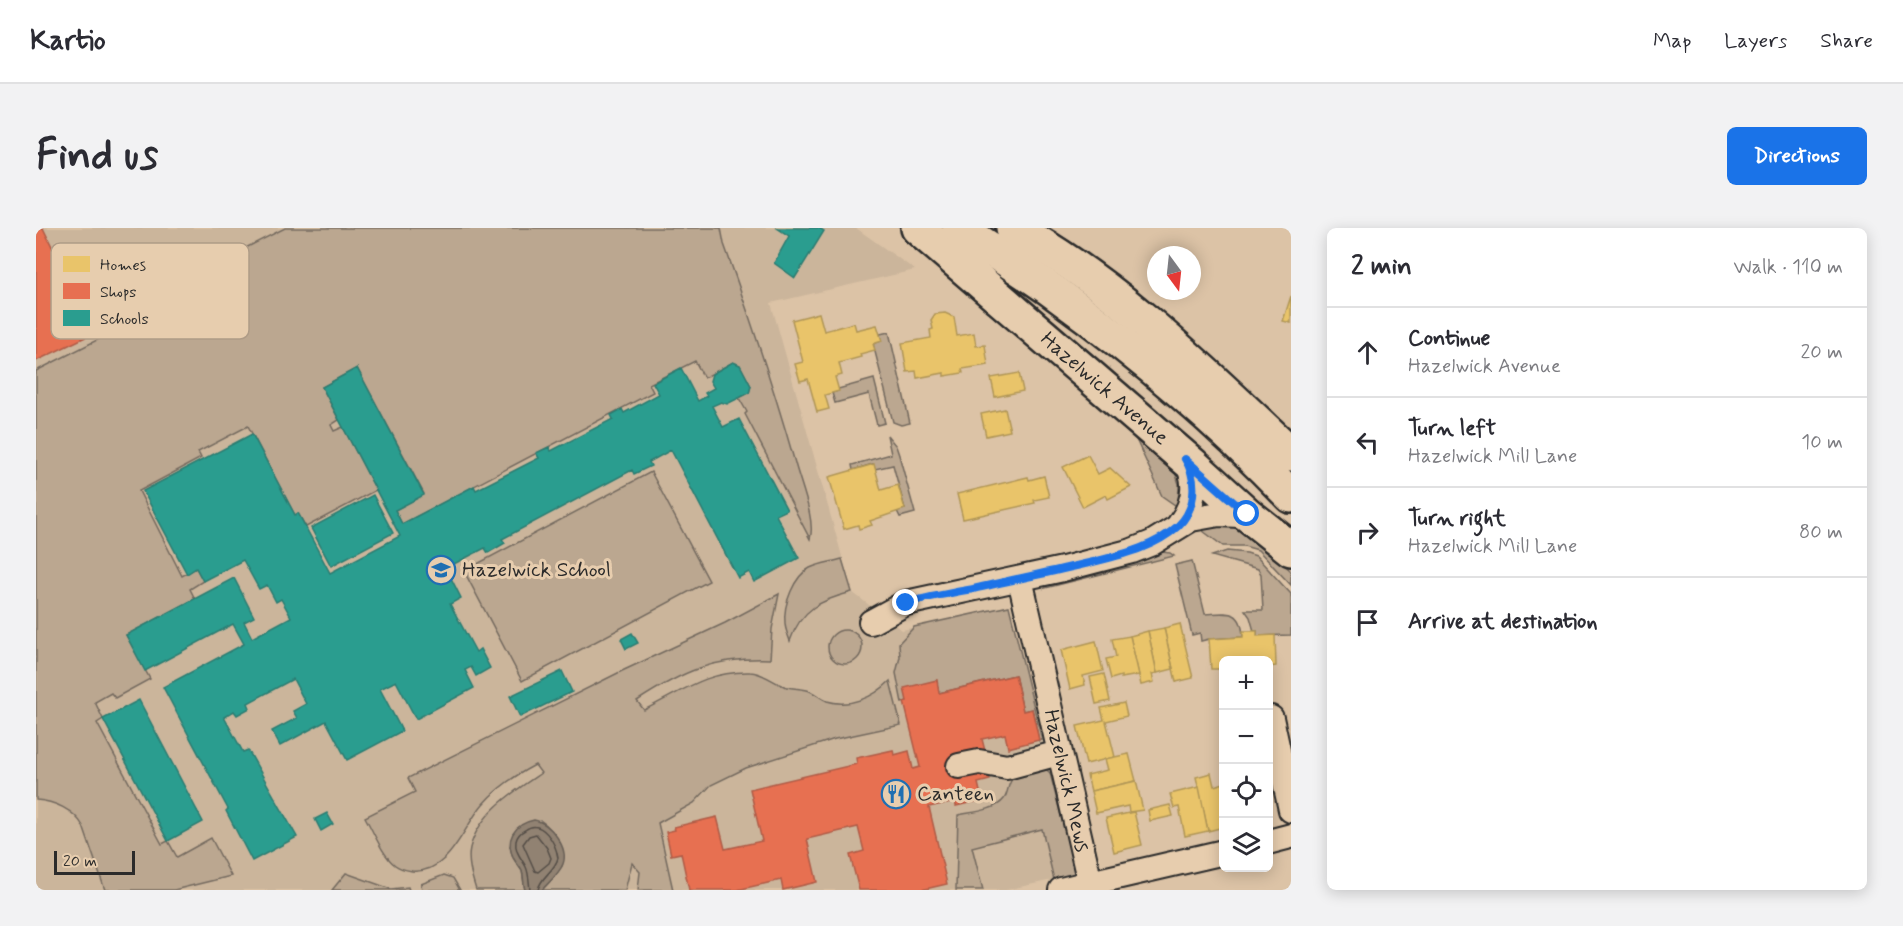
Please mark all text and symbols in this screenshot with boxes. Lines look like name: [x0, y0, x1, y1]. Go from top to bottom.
text: Kartio: [30, 23, 106, 60]
text: Map: [1653, 27, 1691, 55]
text: Layers: [1724, 27, 1787, 55]
text: Share: [1820, 27, 1873, 55]
button: Directions: [1727, 127, 1867, 185]
text: Find us: [36, 129, 158, 184]
legend: [51, 243, 249, 339]
north arrow: [1147, 246, 1201, 300]
text: 2 min: [1351, 250, 1412, 284]
text: Walk · 110 m: [1734, 254, 1843, 281]
text: Homes: [100, 255, 146, 276]
text: Shops: [100, 282, 137, 303]
text: Schools: [100, 309, 149, 330]
text: Continue: [1408, 325, 1490, 353]
street label: Hazelwick Avenue: [1034, 326, 1174, 452]
icon: ahead: [1351, 336, 1384, 369]
text: 20 m: [1800, 339, 1843, 366]
text: Hazelwick Avenue: [1408, 353, 1561, 380]
text: Turn left: [1408, 415, 1496, 443]
icon: left: [1351, 426, 1384, 459]
text: 10 m: [1801, 429, 1843, 456]
text: Hazelwick Mill Lane: [1408, 443, 1577, 470]
route start: [1233, 500, 1259, 526]
text: Turn right: [1408, 505, 1506, 533]
icon: right: [1351, 516, 1384, 549]
text: 80 m: [1799, 519, 1843, 546]
text: Hazelwick Mill Lane: [1408, 533, 1577, 560]
school or university icon: Hazelwick School: [425, 554, 457, 586]
place label: Hazelwick School: [462, 556, 611, 584]
route end: [892, 589, 918, 615]
icon: arrive: [1351, 606, 1384, 639]
text: Arrive at destination: [1408, 608, 1598, 636]
map controls: [1219, 656, 1273, 872]
button: +: [1219, 656, 1273, 710]
street label: Hazelwick Mews: [1036, 707, 1096, 855]
button: −: [1219, 710, 1273, 764]
button: locate: [1219, 764, 1273, 818]
restaurant icon: Canteen: [880, 778, 912, 810]
place label: Canteen: [917, 780, 994, 808]
button: layers: [1219, 818, 1273, 872]
scale bar: [54, 848, 135, 876]
text: 20 m: [63, 851, 97, 872]

